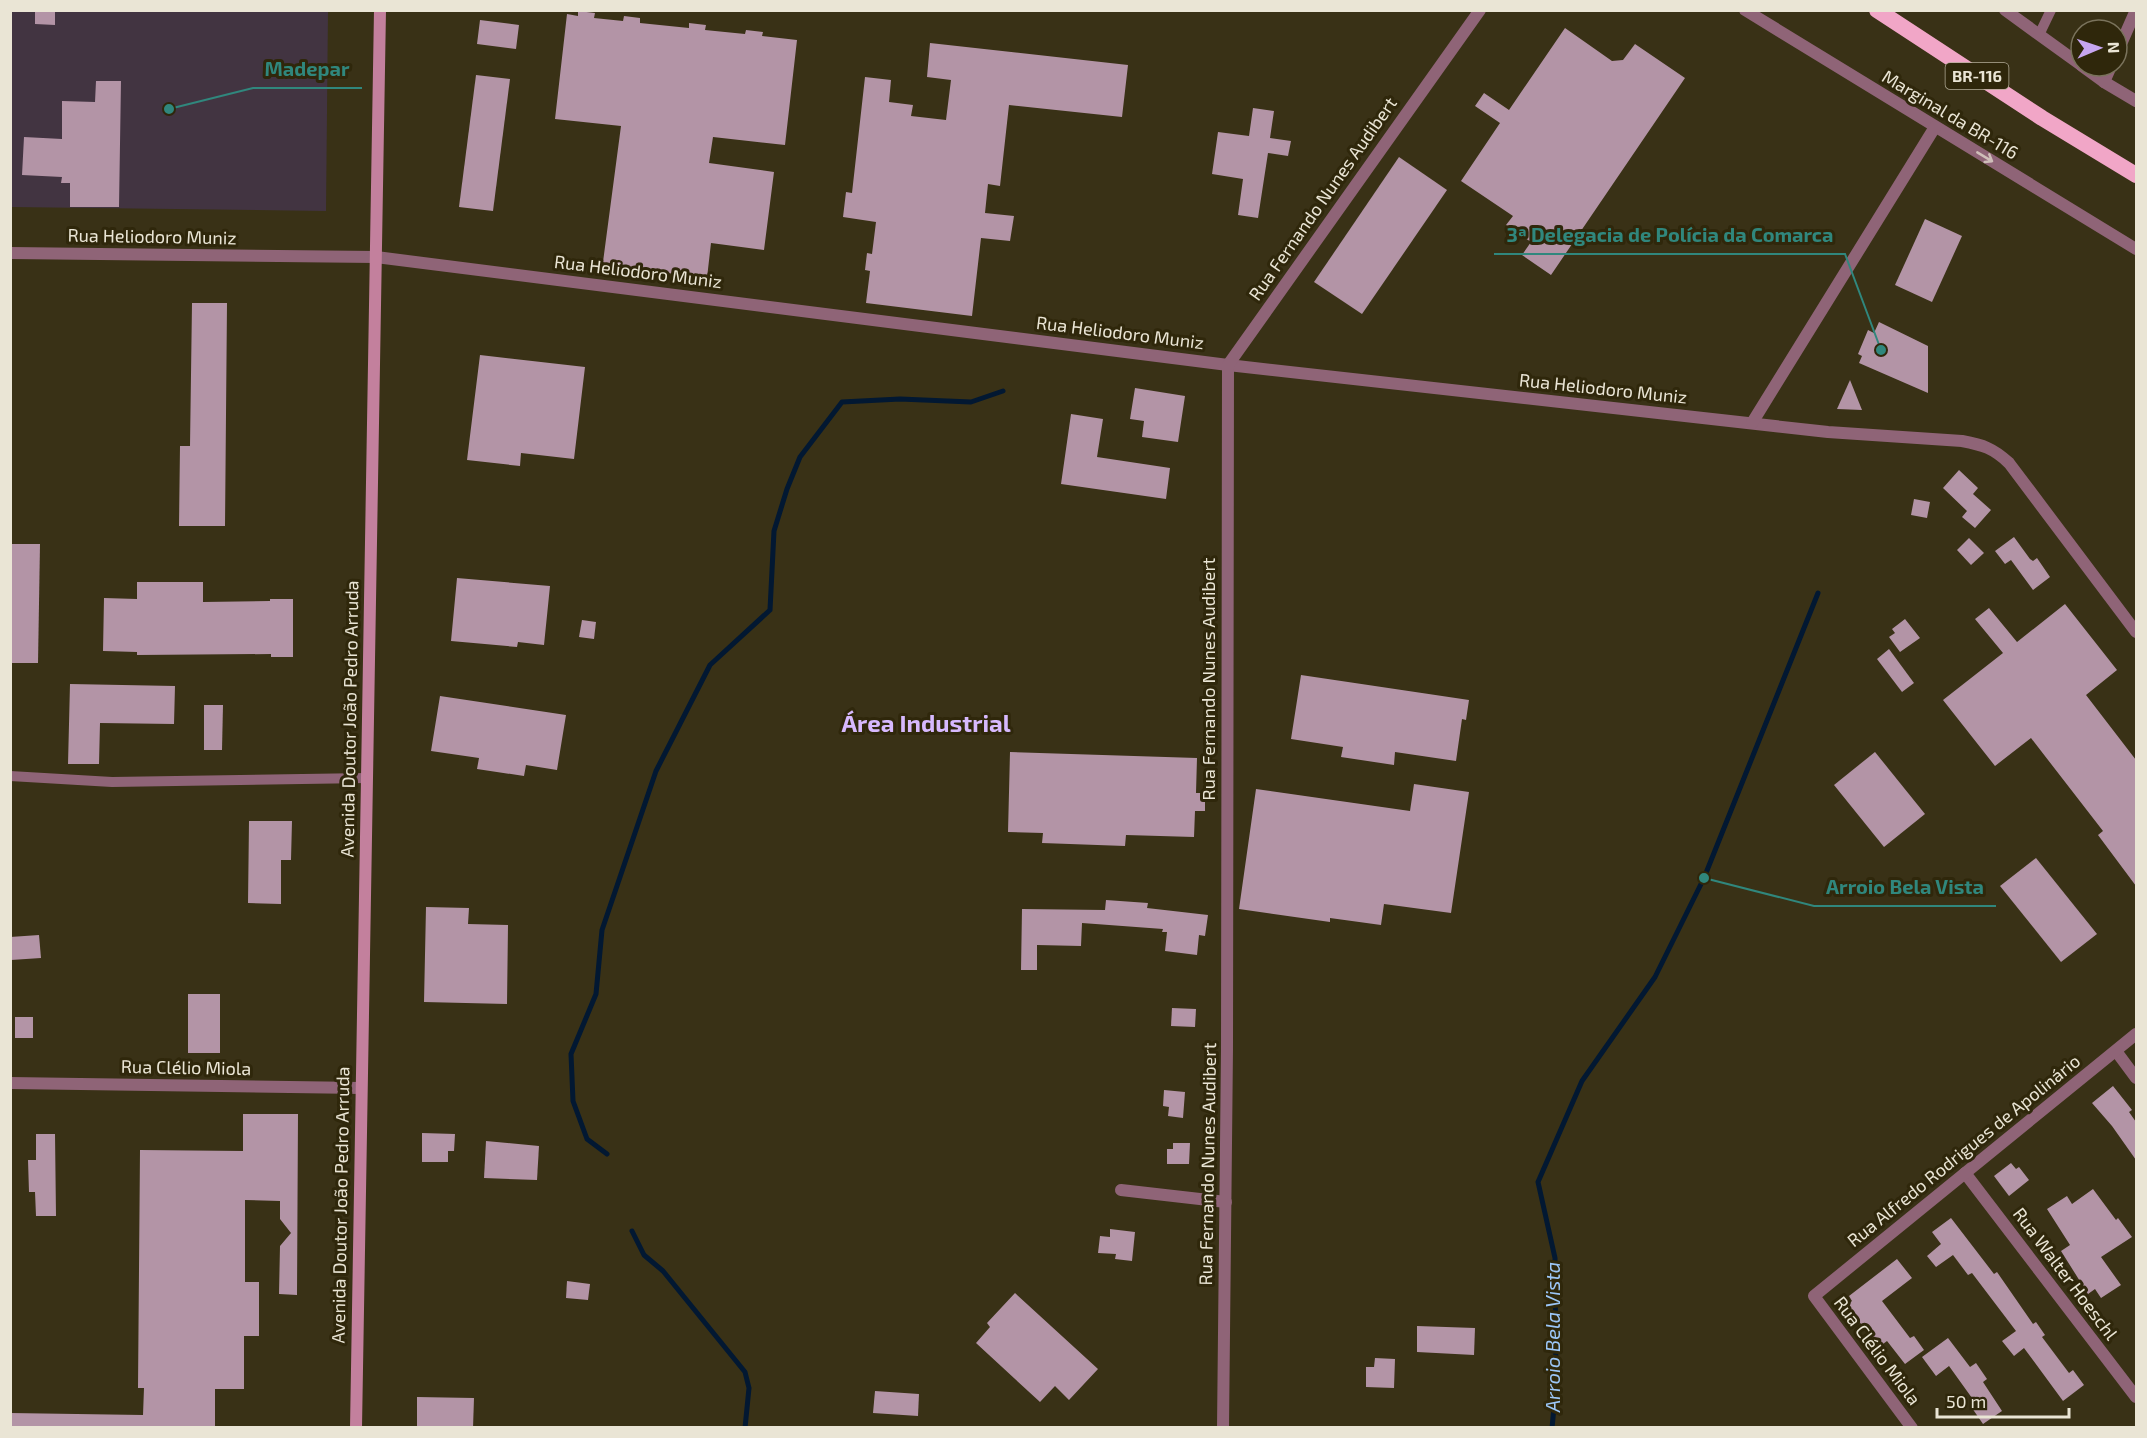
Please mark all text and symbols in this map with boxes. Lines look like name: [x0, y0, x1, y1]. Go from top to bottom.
north arrow: [2069, 18, 2129, 78]
text: N: [2105, 41, 2124, 54]
callout: Madepar: [253, 50, 362, 88]
text: Madepar: [265, 56, 350, 80]
road number: BR-116: [1946, 63, 2008, 89]
street label: Marginal da BR-116: [1878, 65, 2023, 164]
street label: Rua Fernando Nunes Audibert: [1243, 92, 1401, 304]
one-way arrow: [1976, 152, 1993, 164]
callout: 3ª Delegacia de Polícia da Comarca: [1494, 216, 1845, 254]
text: 3ª Delegacia de Polícia da Comarca: [1507, 222, 1833, 246]
street label: Rua Heliodoro Muniz: [67, 224, 237, 248]
street label: Rua Heliodoro Muniz: [553, 250, 723, 292]
street label: Rua Heliodoro Muniz: [1035, 311, 1205, 353]
street label: Rua Heliodoro Muniz: [1518, 368, 1688, 408]
street label: Rua Fernando Nunes Audibert: [1197, 557, 1219, 800]
street label: Avenida Doutor João Pedro Arruda: [336, 580, 362, 858]
district label: Área Industrial: [841, 708, 1011, 737]
callout: Arroio Bela Vista: [1814, 868, 1996, 906]
text: Arroio Bela Vista: [1826, 874, 1984, 898]
street label: Rua Fernando Nunes Audibert: [1194, 1042, 1220, 1286]
street label: Rua Alfredo Rodrigues de Apolinário: [1843, 1049, 2084, 1251]
street label: Rua Clélio Miola: [121, 1055, 251, 1079]
street label: Avenida Doutor João Pedro Arruda: [327, 1066, 353, 1344]
street label: Rua Walter Hoeschl: [2009, 1203, 2123, 1344]
water label: Arroio Bela Vista: [1540, 1262, 1564, 1413]
street label: Rua Clélio Miola: [1830, 1292, 1926, 1409]
scale bar: [1937, 1381, 2069, 1419]
text: 50 m: [1946, 1390, 1986, 1412]

